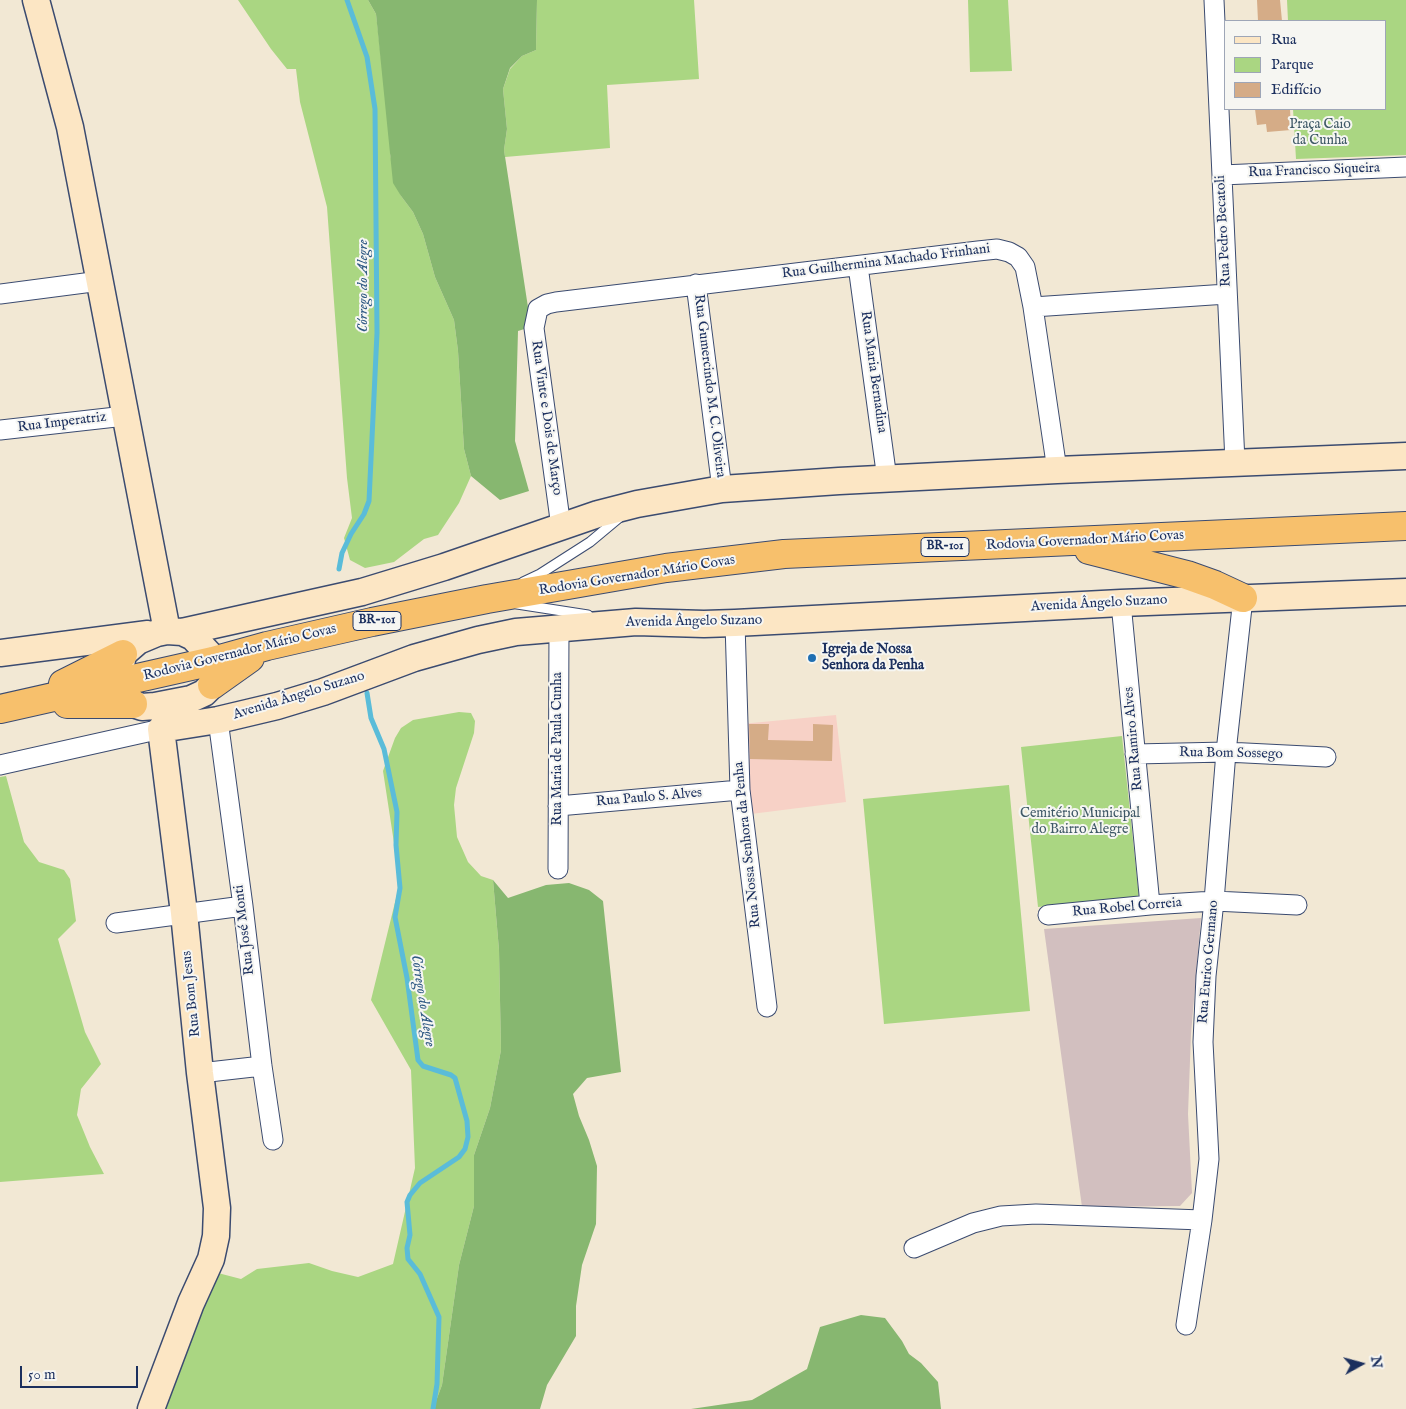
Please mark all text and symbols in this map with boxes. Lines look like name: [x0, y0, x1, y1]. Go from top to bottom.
legend: [1224, 20, 1386, 110]
text: Rua: [1271, 30, 1297, 49]
text: Parque: [1271, 55, 1314, 74]
text: Edifício: [1271, 80, 1321, 99]
park label: Praça Caio da Cunha: [1289, 117, 1351, 150]
street label: Rua Francisco Siqueira: [1248, 160, 1380, 182]
street label: Rua Pedro Becatoli: [1213, 175, 1235, 287]
water label: Córrego do Alegre: [355, 240, 373, 332]
street label: Rua Guilhermina Machado Frinhani: [781, 241, 991, 283]
street label: Rua Gumercindo M. C. Oliveira: [689, 293, 729, 479]
street label: Rua Maria Bernadina: [856, 310, 890, 434]
street label: Rua Vinte e Dois de Março: [527, 339, 565, 497]
street label: Rua Imperatriz: [17, 409, 107, 437]
street label: Rodovia Governador Mário Covas: [986, 527, 1184, 555]
road number: BR-101: [921, 538, 969, 556]
street label: Rodovia Governador Mário Covas: [538, 552, 736, 600]
street label: Avenida Ângelo Suzano: [1030, 592, 1168, 616]
road number: BR-101: [353, 612, 401, 630]
street label: Avenida Ângelo Suzano: [626, 612, 762, 632]
street label: Rodovia Governador Mário Covas: [142, 621, 338, 685]
place label: Igreja de Nossa Senhora da Penha: [822, 642, 924, 674]
marker: Igreja de Nossa Senhora da Penha: [806, 652, 818, 664]
street label: Avenida Ângelo Suzano: [231, 668, 367, 724]
street label: Rua Maria de Paula Cunha: [550, 672, 566, 826]
street label: Rua Ramiro Alves: [1121, 686, 1147, 792]
street label: Rua Bom Sossego: [1179, 745, 1283, 763]
street label: Rua Nossa Senhora da Penha: [731, 761, 765, 929]
street label: Rua Paulo S. Alves: [595, 785, 703, 811]
park label: Cemitério Municipal do Bairro Alegre: [1020, 806, 1140, 839]
street label: Rua José Monti: [231, 884, 259, 976]
street label: Rua Robel Correia: [1072, 895, 1182, 921]
street label: Rua Eurico Germano: [1195, 900, 1223, 1024]
street label: Rua Bom Jesus: [179, 950, 205, 1038]
water label: Córrego do Alegre: [406, 954, 438, 1048]
north arrow: [1336, 1339, 1386, 1389]
text: N: [1366, 1355, 1386, 1369]
scale bar: [22, 1356, 140, 1388]
text: 50 m: [28, 1365, 56, 1384]

